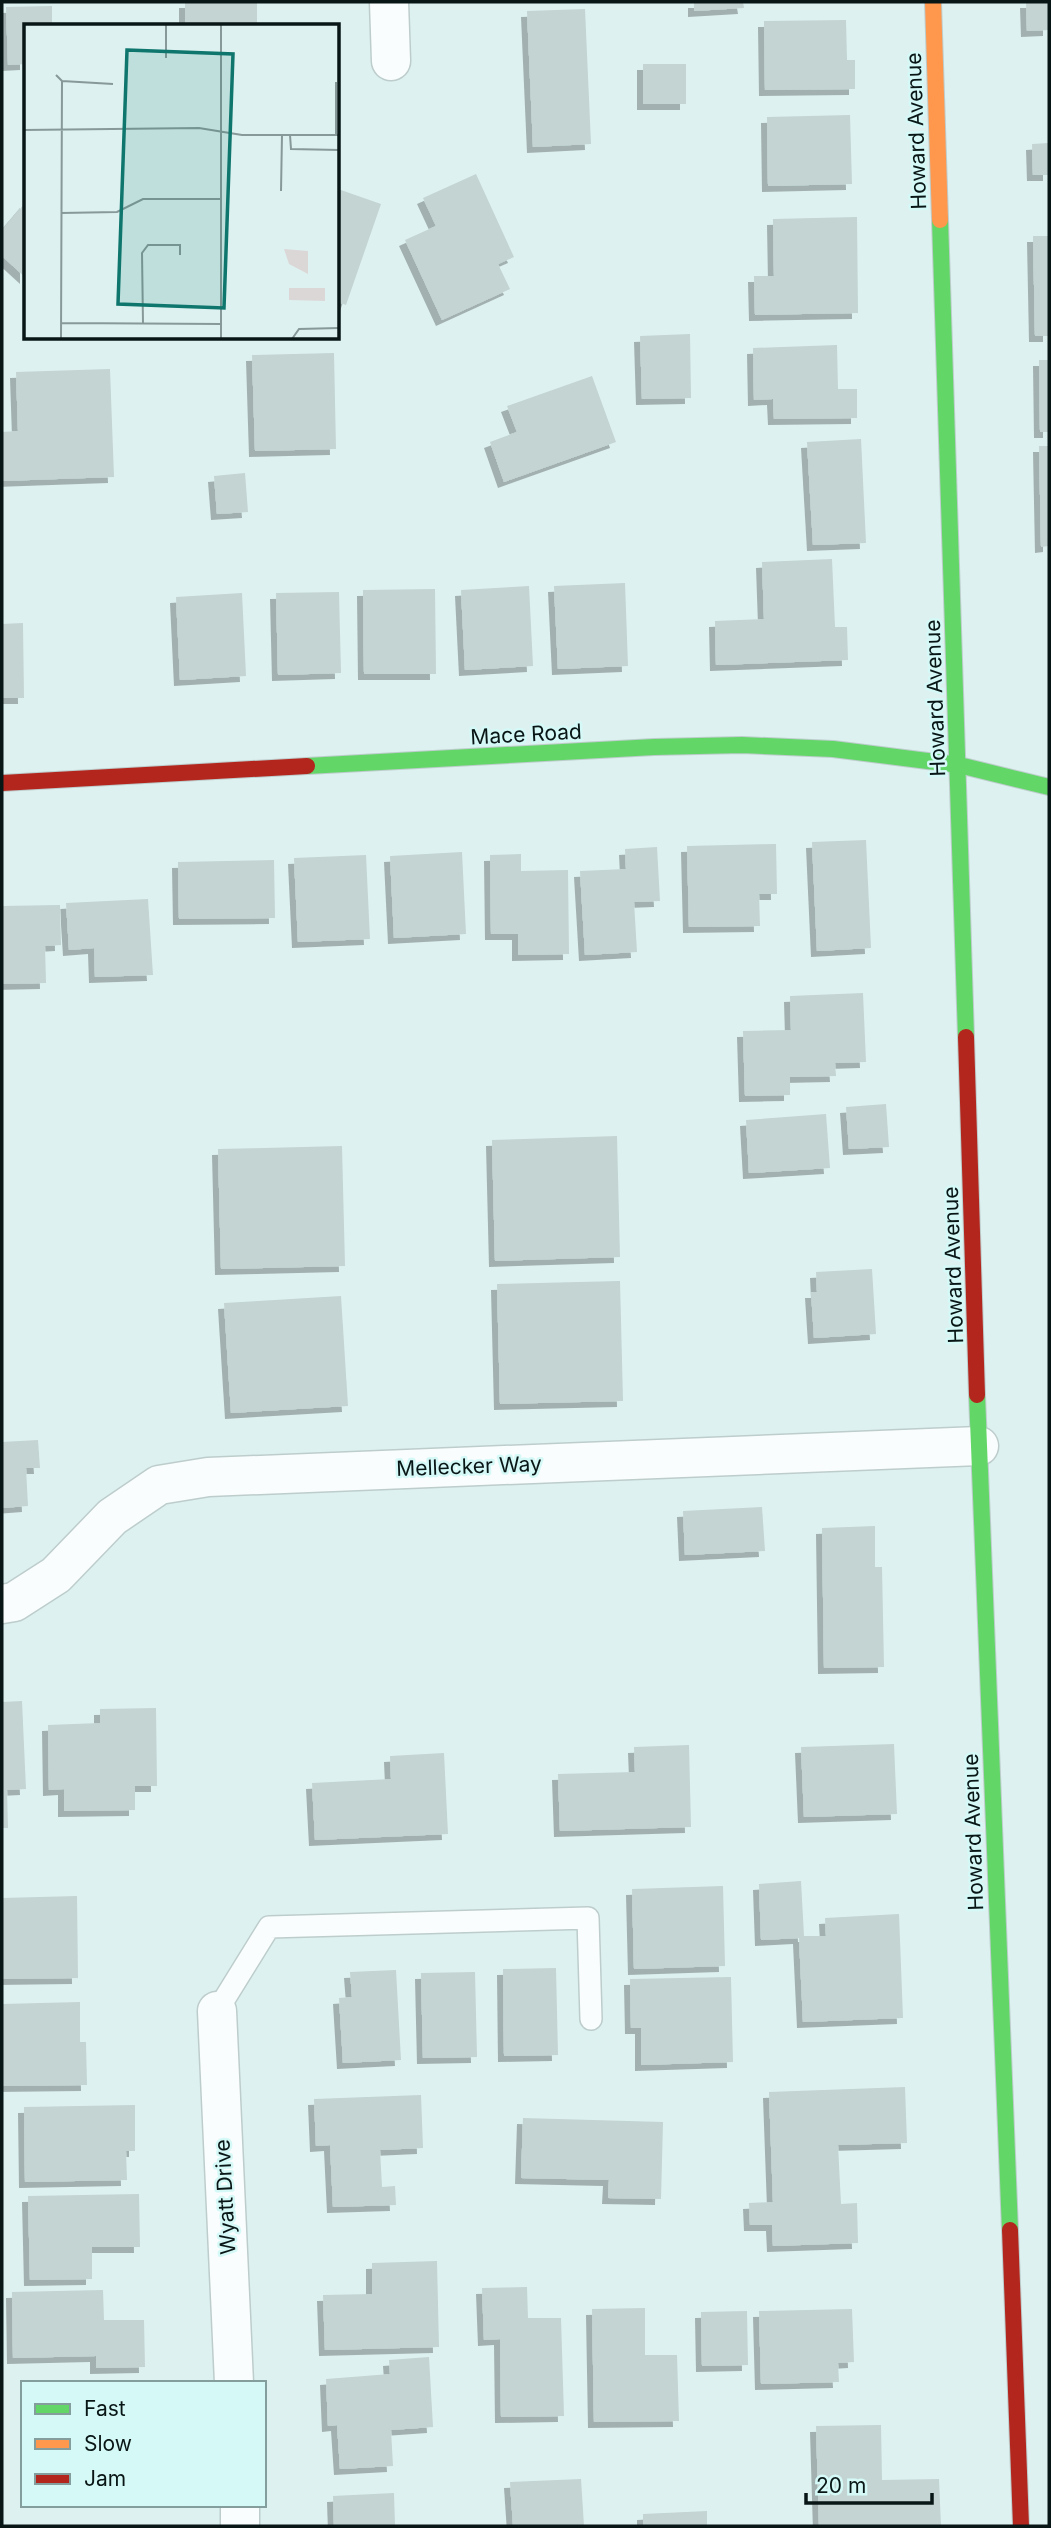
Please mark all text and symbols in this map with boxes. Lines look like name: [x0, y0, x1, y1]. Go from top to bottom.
inset map: [24, 24, 340, 340]
street label: Howard Avenue: [901, 52, 931, 210]
street label: Howard Avenue: [920, 619, 950, 777]
street label: Mace Road: [470, 719, 582, 749]
street label: Howard Avenue: [938, 1186, 968, 1344]
street label: Mellecker Way: [396, 1451, 542, 1481]
street label: Howard Avenue: [958, 1753, 988, 1911]
street label: Wyatt Drive: [209, 2139, 241, 2255]
legend: [21, 2381, 266, 2507]
text: Fast: [84, 2396, 126, 2421]
text: Slow: [84, 2431, 132, 2456]
scale bar: [806, 2462, 932, 2506]
text: Jam: [84, 2466, 126, 2491]
text: 20 m: [816, 2473, 866, 2498]

